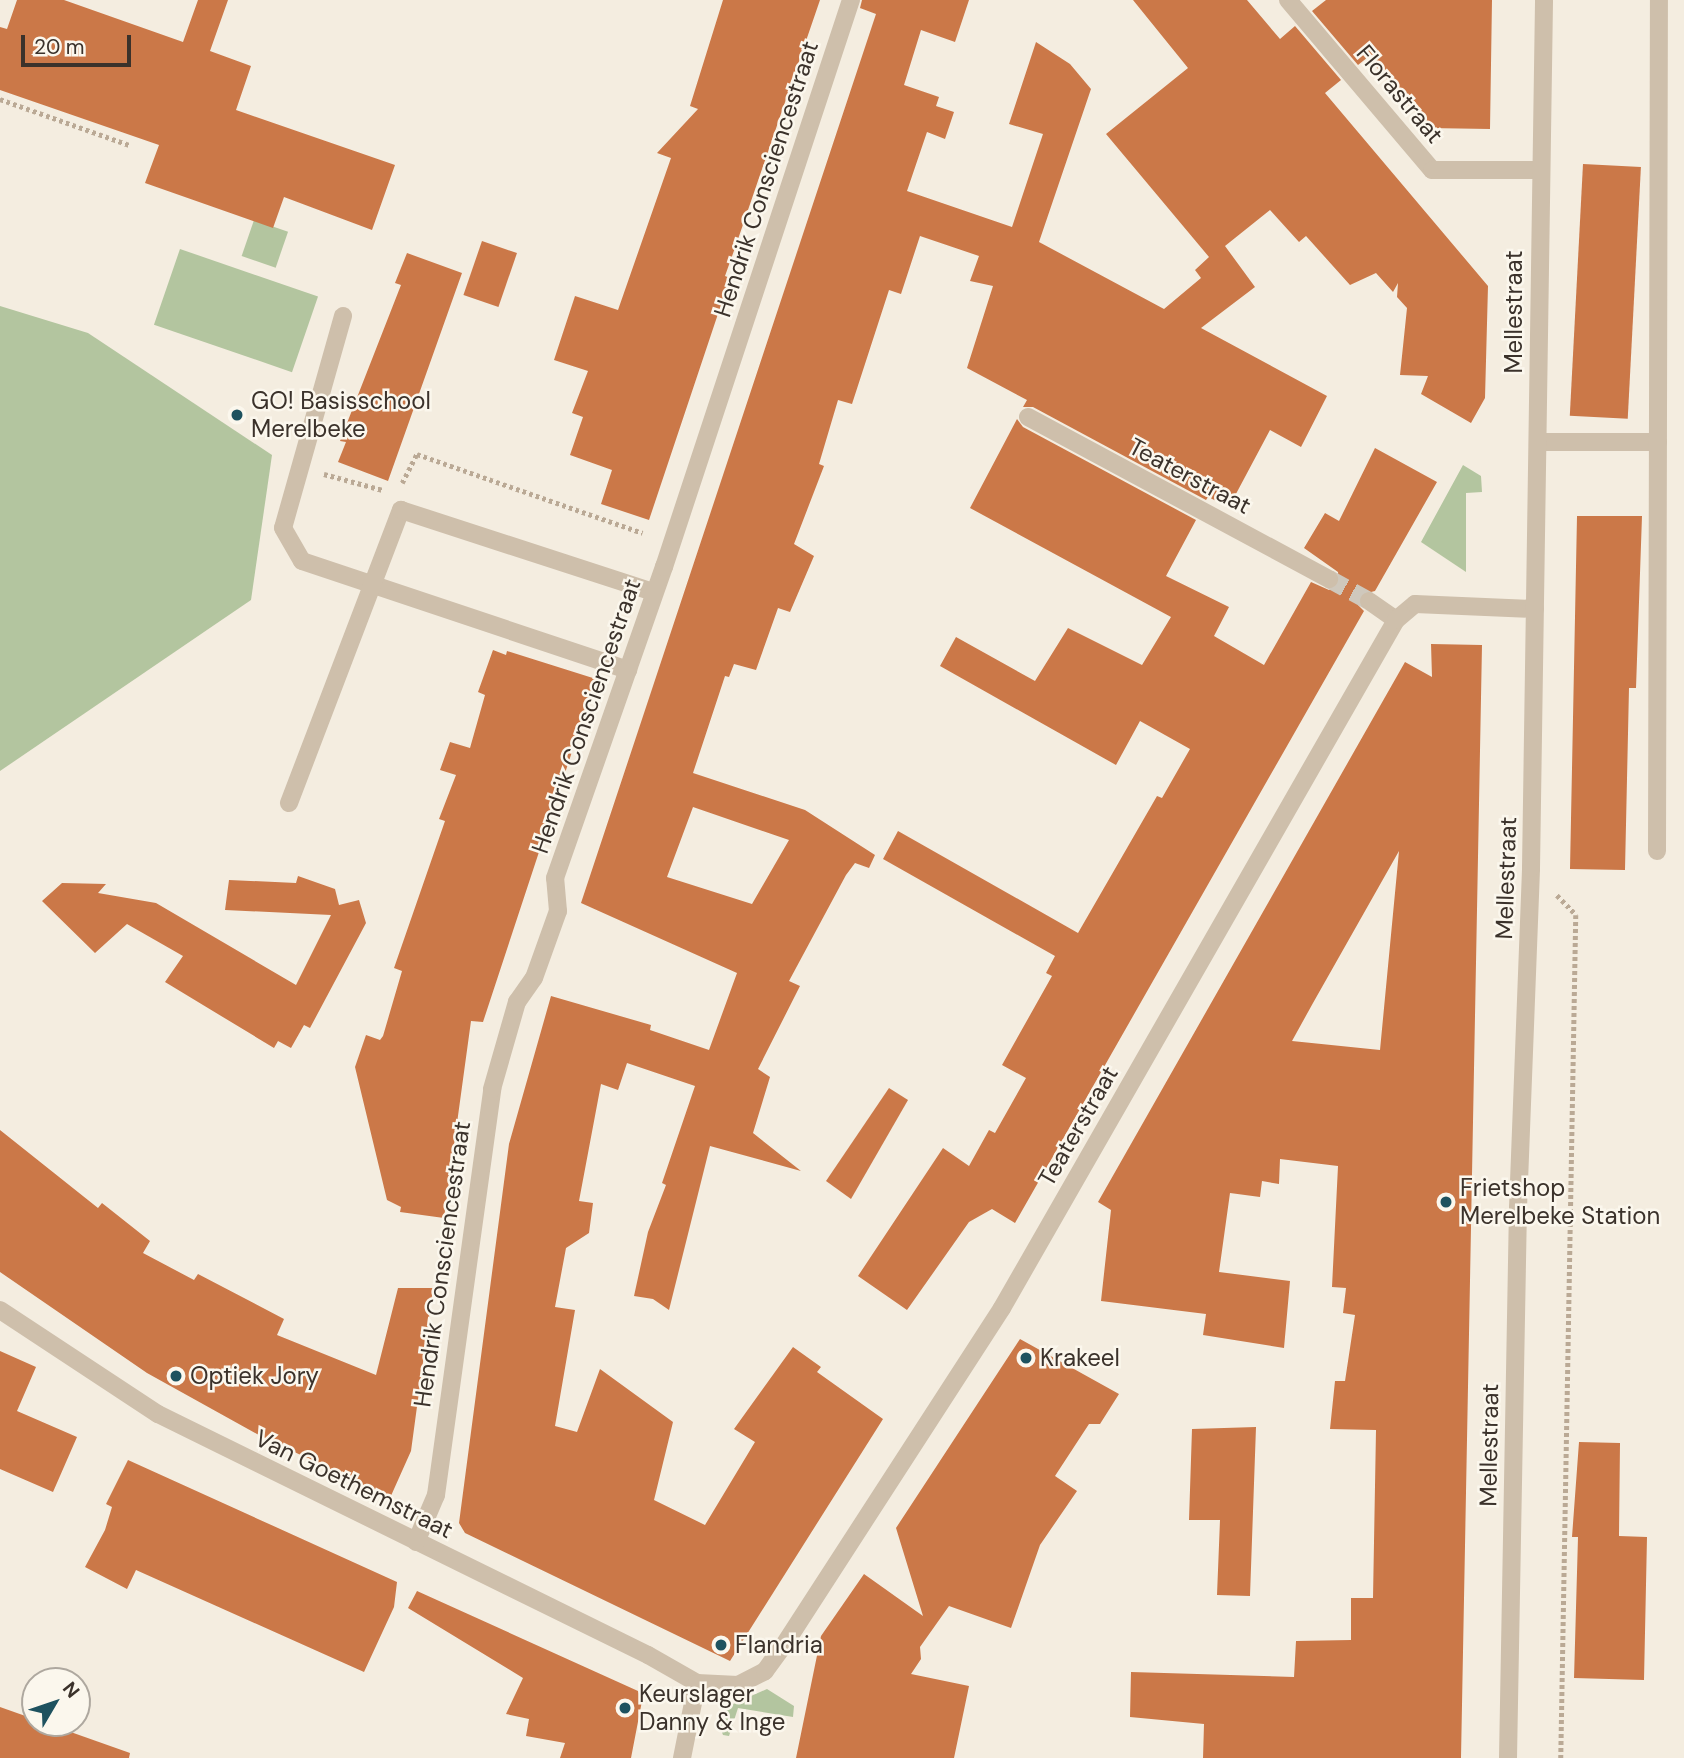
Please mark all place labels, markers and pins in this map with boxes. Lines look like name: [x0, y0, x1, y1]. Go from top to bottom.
place label: GO! Basisschool Merelbeke: [251, 387, 431, 443]
marker: GO! Basisschool Merelbeke: [229, 407, 245, 423]
place label: Frietshop Merelbeke Station: [1460, 1174, 1660, 1230]
marker: Frietshop Merelbeke Station: [1438, 1194, 1454, 1210]
place label: Krakeel: [1040, 1344, 1120, 1372]
marker: Krakeel: [1018, 1350, 1034, 1366]
place label: Optiek Jory: [190, 1362, 319, 1390]
marker: Optiek Jory: [168, 1368, 184, 1384]
place label: Flandria: [735, 1631, 823, 1659]
marker: Flandria: [713, 1637, 729, 1653]
place label: Keurslager Danny & Inge: [639, 1680, 785, 1736]
marker: Keurslager Danny & Inge: [617, 1700, 633, 1716]

